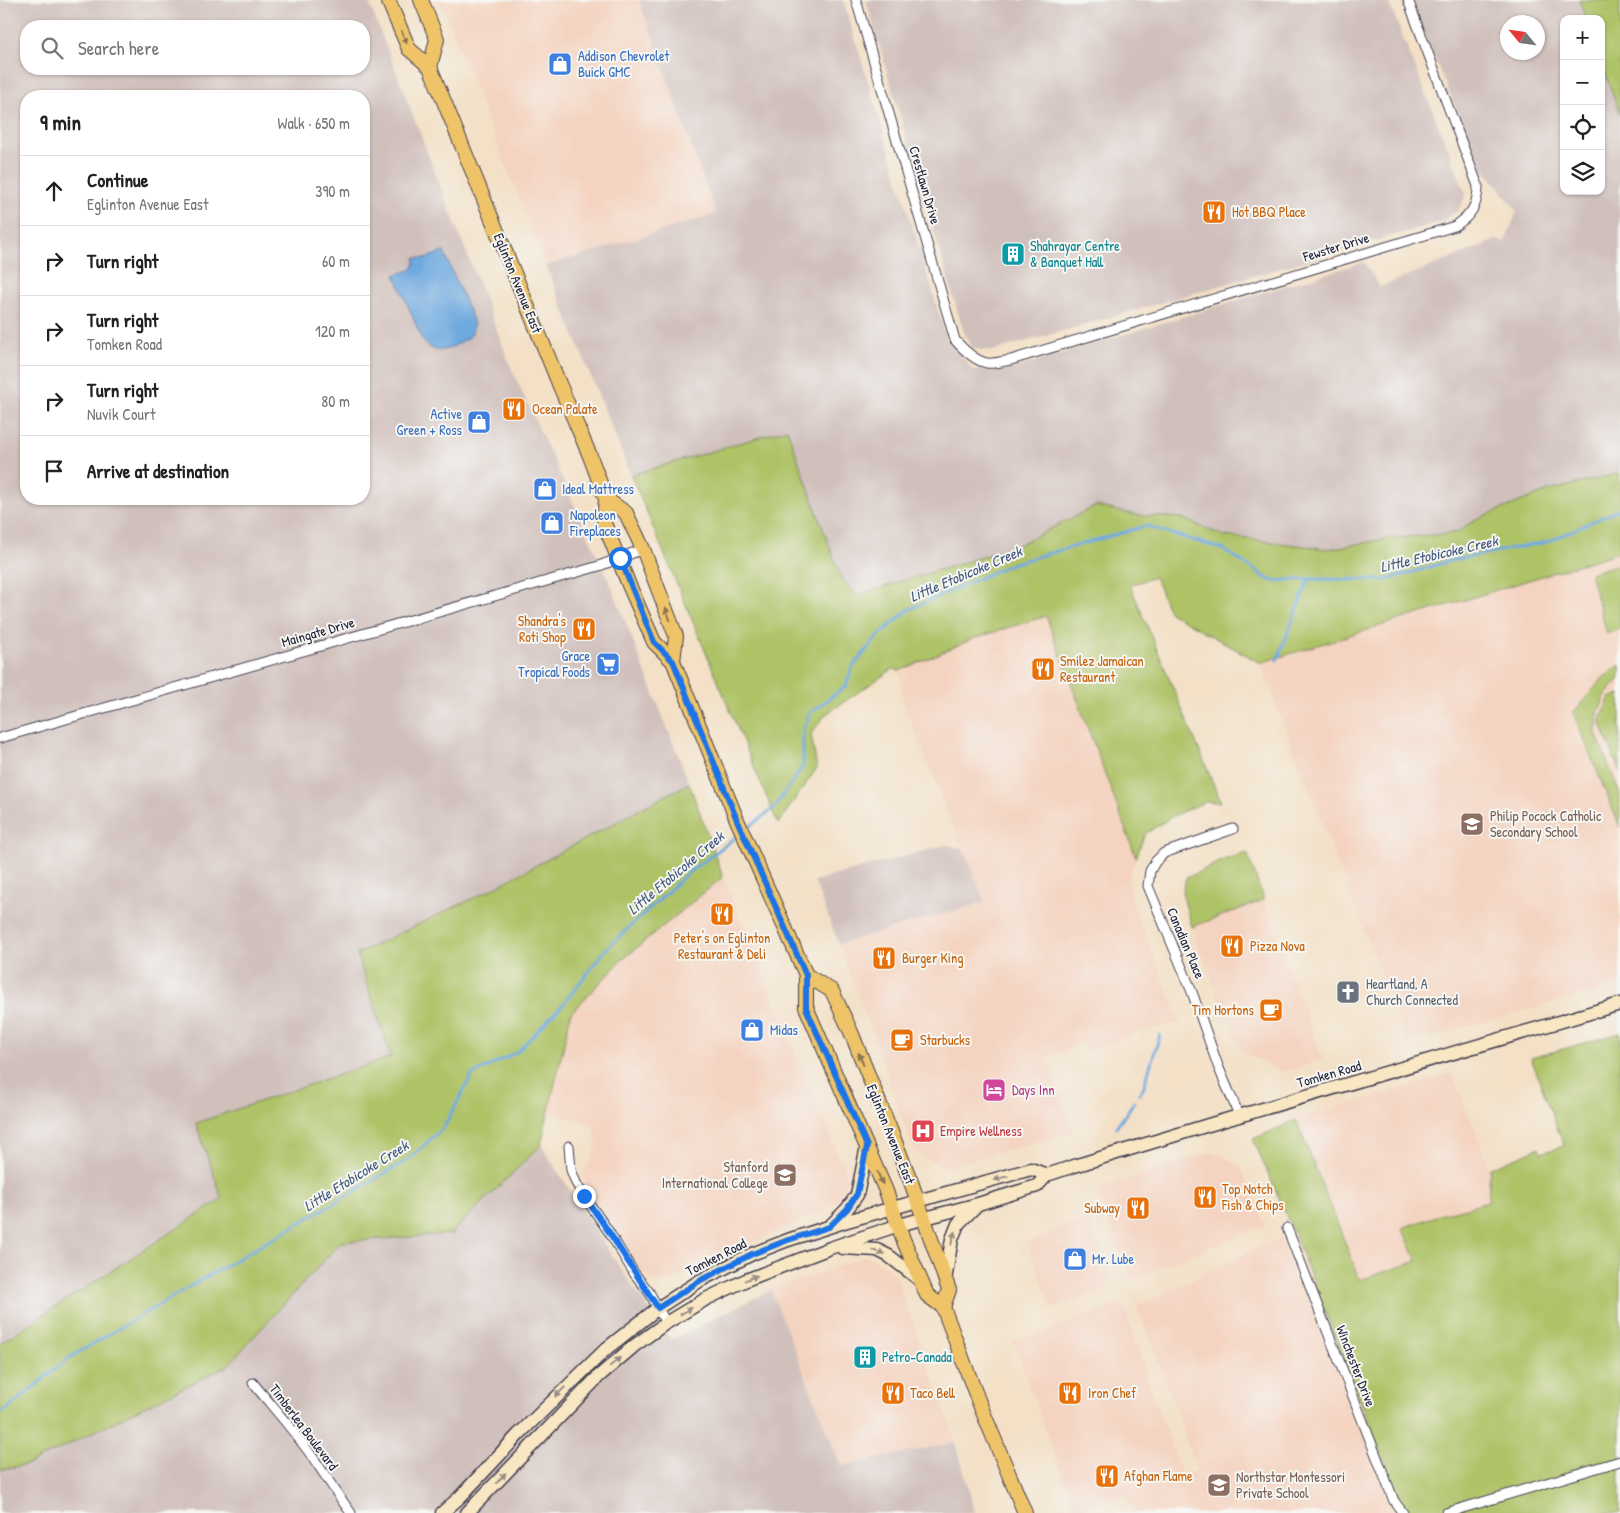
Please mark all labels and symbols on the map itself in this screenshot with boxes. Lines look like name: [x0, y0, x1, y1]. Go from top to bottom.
north arrow: [1500, 15, 1545, 60]
one-way arrow: [400, 30, 408, 44]
place label: Addison Chevrolet Buick GMC: [578, 46, 670, 81]
shop icon: Addison Chevrolet Buick GMC: [547, 51, 573, 77]
street label: Crestlawn Drive: [905, 144, 946, 227]
restaurant icon: Hot BBQ Place: [1201, 199, 1227, 225]
place label: Hot BBQ Place: [1232, 202, 1306, 221]
street label: Fewster Drive: [1300, 227, 1372, 266]
street label: Eglinton Avenue East: [489, 230, 547, 336]
place label: Shahrayar Centre & Banquet Hall: [1030, 236, 1120, 272]
building icon: Shahrayar Centre & Banquet Hall: [1000, 241, 1026, 267]
restaurant icon: Ocean Palate: [501, 396, 527, 422]
place label: Ocean Palate: [532, 399, 598, 418]
place label: Active Green + Ross: [396, 404, 462, 439]
shop icon: Active Green + Ross: [466, 409, 492, 435]
shop icon: Ideal Mattress: [532, 476, 558, 502]
place label: Ideal Mattress: [562, 479, 634, 498]
place label: Napoleon Fireplaces: [569, 505, 621, 541]
shop icon: Napoleon Fireplaces: [539, 510, 565, 536]
water label: Little Etobicoke Creek: [1378, 529, 1501, 577]
water label: Little Etobicoke Creek: [907, 540, 1027, 607]
route start: [609, 547, 632, 570]
one-way arrow: [664, 606, 672, 621]
place label: Shandra's Roti Shop: [518, 611, 566, 647]
street label: Maingate Drive: [279, 612, 357, 652]
restaurant icon: Shandra's Roti Shop: [571, 616, 597, 642]
place label: Grace Tropical Foods: [518, 646, 590, 682]
supermarket icon: Grace Tropical Foods: [595, 651, 621, 677]
place label: Smilez Jamaican Restaurant: [1060, 651, 1144, 686]
restaurant icon: Smilez Jamaican Restaurant: [1030, 656, 1056, 682]
place label: Philip Pocock Catholic Secondary School: [1490, 806, 1602, 842]
school or university icon: Philip Pocock Catholic Secondary School: [1459, 811, 1485, 837]
water label: Little Etobicoke Creek: [623, 825, 730, 919]
restaurant icon: Peter's on Eglinton Restaurant & Deli: [709, 901, 735, 927]
street label: Canadian Place: [1163, 904, 1210, 982]
place label: Peter's on Eglinton Restaurant & Deli: [674, 928, 770, 963]
restaurant icon: Pizza Nova: [1219, 933, 1245, 959]
place label: Pizza Nova: [1250, 936, 1305, 955]
restaurant icon: Burger King: [871, 945, 897, 971]
place label: Burger King: [902, 948, 964, 968]
place label: Heartland, A Church Connected: [1366, 974, 1458, 1009]
church icon: Heartland, A Church Connected: [1335, 979, 1361, 1005]
cafe icon: Tim Hortons: [1258, 997, 1284, 1023]
place label: Tim Hortons: [1192, 1000, 1254, 1019]
shop icon: Midas: [739, 1017, 765, 1043]
place label: Midas: [770, 1020, 798, 1039]
cafe icon: Starbucks: [889, 1027, 915, 1053]
place label: Starbucks: [920, 1030, 970, 1049]
one-way arrow: [857, 1051, 864, 1066]
street label: Tomken Road: [1295, 1055, 1364, 1092]
hotel icon: Days Inn: [981, 1077, 1007, 1103]
place label: Days Inn: [1012, 1080, 1055, 1100]
street label: Eglinton Avenue East: [862, 1081, 920, 1187]
hospital icon: Empire Wellness: [910, 1118, 936, 1144]
place label: Empire Wellness: [940, 1121, 1022, 1141]
water label: Little Etobicoke Creek: [299, 1134, 414, 1216]
place label: Stanford International College: [662, 1157, 769, 1193]
school or university icon: Stanford International College: [772, 1162, 798, 1188]
one-way arrow: [876, 1171, 884, 1186]
one-way arrow: [993, 1174, 1008, 1182]
place label: Top Notch Fish & Chips: [1221, 1179, 1284, 1215]
restaurant icon: Top Notch Fish & Chips: [1192, 1184, 1218, 1210]
route end: [573, 1185, 596, 1208]
restaurant icon: Subway: [1125, 1195, 1151, 1221]
place label: Subway: [1084, 1198, 1120, 1218]
one-way arrow: [949, 1230, 957, 1246]
street label: Tomken Road: [682, 1233, 750, 1280]
shop icon: Mr. Lube: [1062, 1246, 1088, 1272]
one-way arrow: [871, 1249, 886, 1256]
place label: Mr. Lube: [1092, 1249, 1135, 1268]
one-way arrow: [744, 1274, 758, 1282]
one-way arrow: [680, 1306, 693, 1315]
street label: Winchester Drive: [1332, 1322, 1381, 1410]
building icon: Petro-Canada: [852, 1344, 878, 1370]
place label: Petro-Canada: [882, 1347, 952, 1366]
one-way arrow: [608, 1357, 621, 1368]
street label: Timberlea Boulevard: [266, 1380, 343, 1474]
restaurant icon: Taco Bell: [880, 1380, 906, 1406]
restaurant icon: Iron Chef: [1057, 1380, 1083, 1406]
place label: Taco Bell: [910, 1383, 956, 1402]
place label: Iron Chef: [1088, 1383, 1136, 1402]
one-way arrow: [555, 1386, 567, 1398]
restaurant icon: Afghan Flame: [1094, 1463, 1120, 1489]
place label: Afghan Flame: [1124, 1466, 1193, 1486]
place label: Northstar Montessori Private School: [1236, 1467, 1345, 1502]
one-way arrow: [495, 1471, 506, 1484]
school or university icon: Northstar Montessori Private School: [1206, 1472, 1232, 1498]

